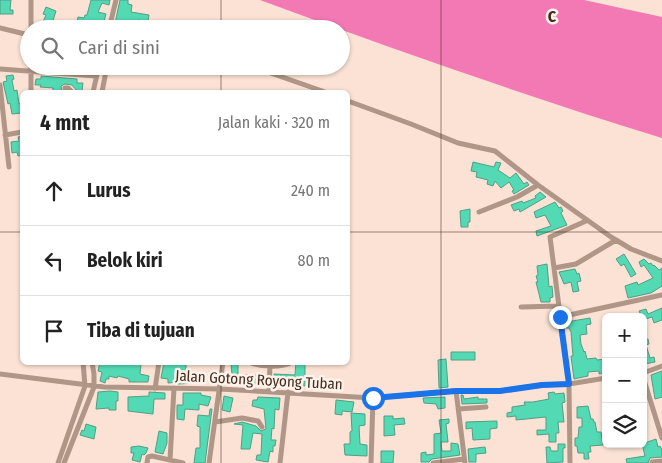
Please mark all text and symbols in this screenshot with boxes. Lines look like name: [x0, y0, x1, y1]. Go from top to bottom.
text: C: [548, 7, 557, 26]
search box: [20, 20, 350, 75]
icon: search: [38, 34, 66, 62]
text: Cari di sini: [78, 36, 160, 59]
text: 4 mnt: [40, 110, 90, 136]
text: Jalan kaki · 320 m: [218, 113, 330, 132]
icon: ahead: [40, 177, 68, 205]
text: Lurus: [87, 179, 131, 202]
text: 240 m: [291, 181, 330, 200]
icon: left: [40, 247, 68, 275]
text: Belok kiri: [87, 249, 163, 272]
text: 80 m: [298, 251, 330, 270]
route end: [549, 306, 572, 329]
map controls: [602, 313, 647, 448]
button: +: [602, 313, 647, 358]
icon: arrive: [40, 317, 68, 345]
text: Tiba di tujuan: [87, 319, 195, 342]
button: −: [602, 358, 647, 403]
street label: Jalan Gotong Royong Tuban: [175, 367, 343, 393]
route start: [362, 387, 385, 410]
button: layers: [602, 403, 647, 448]

